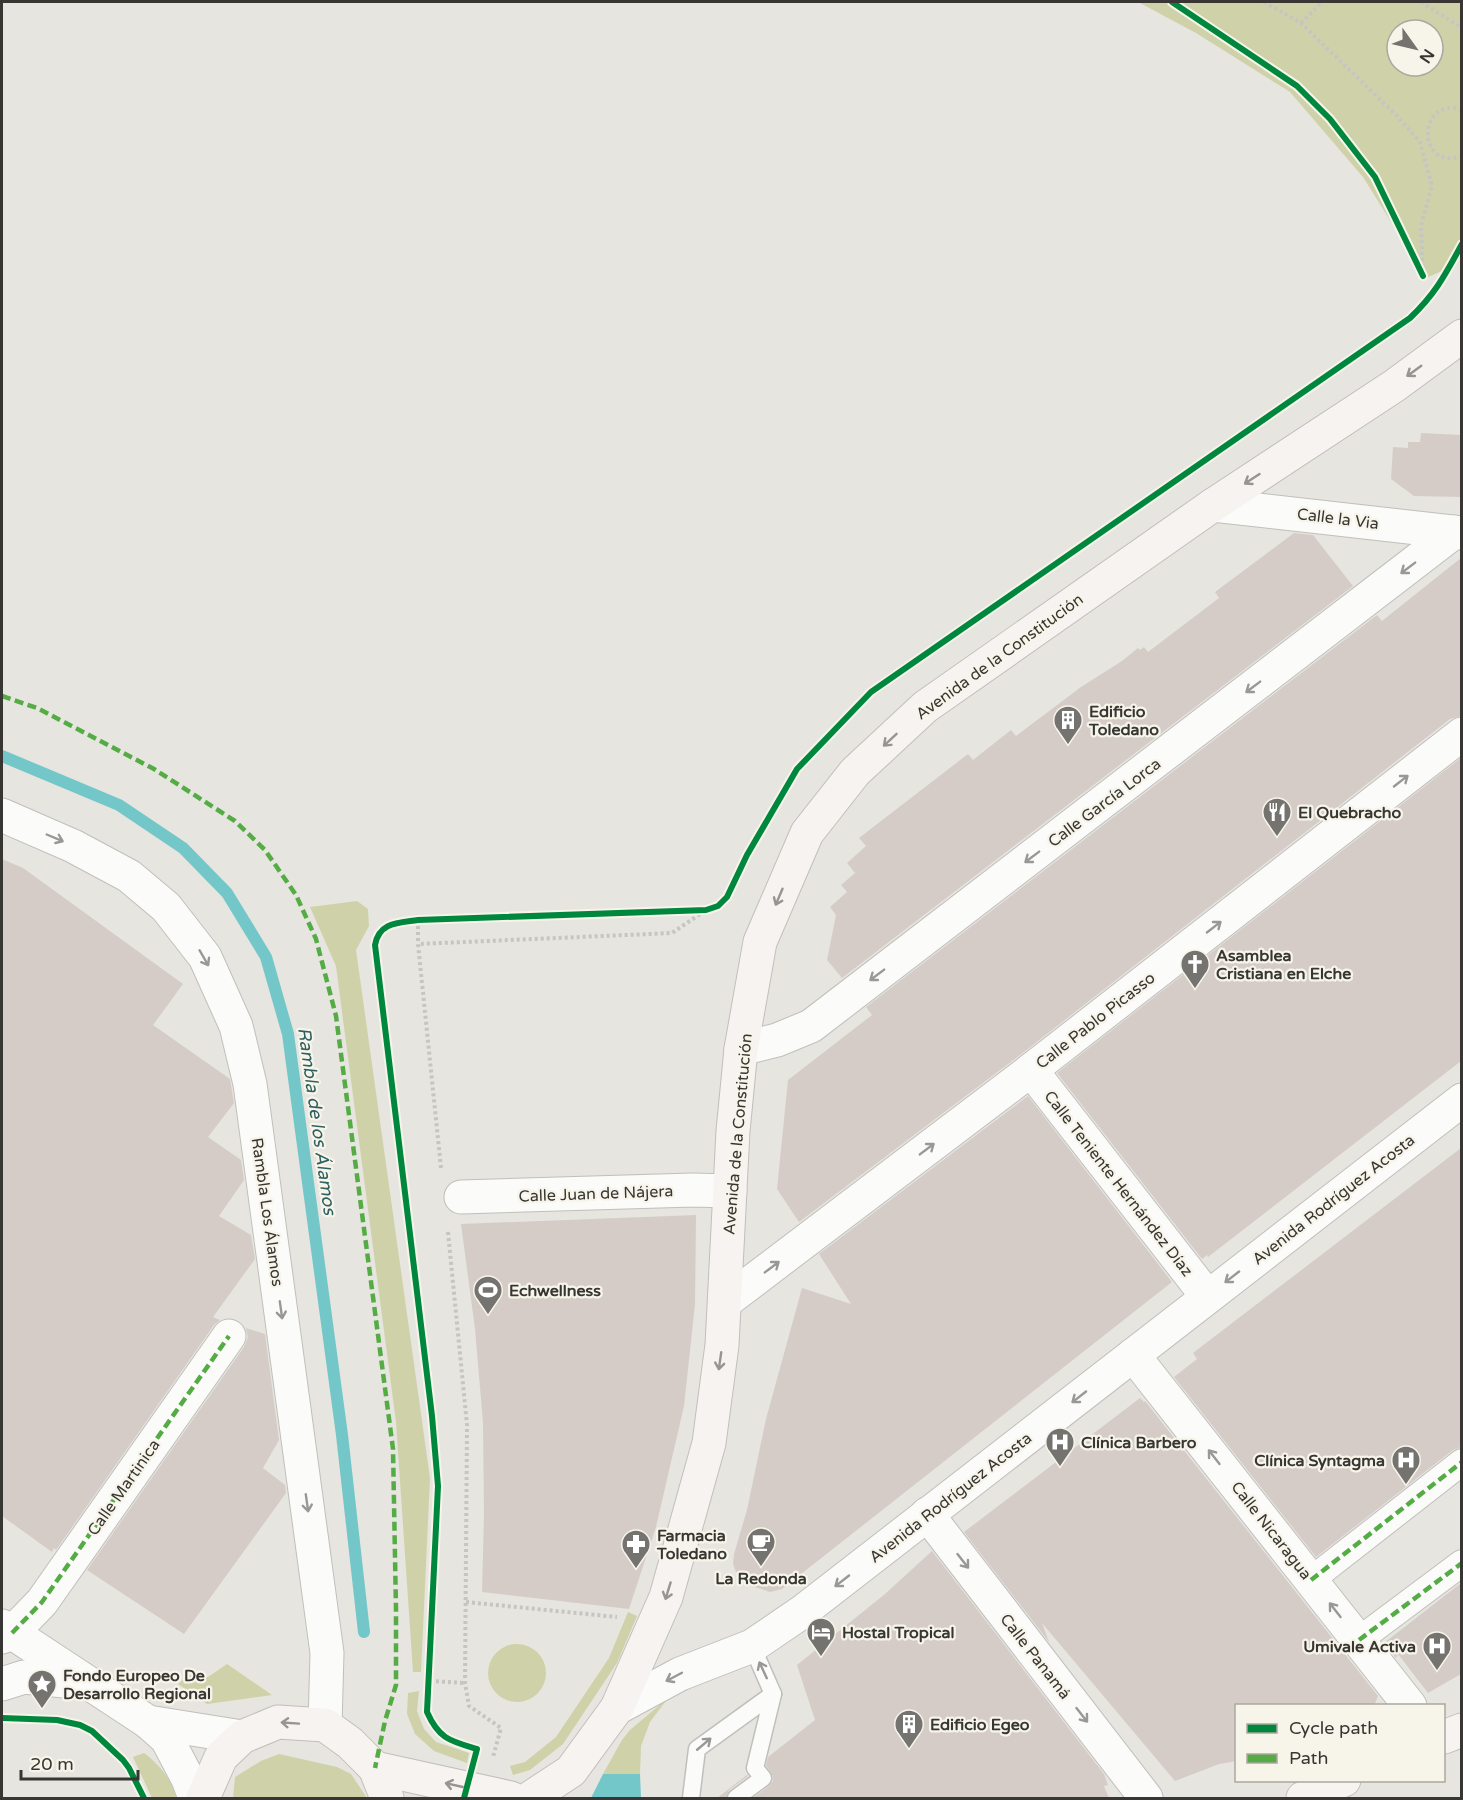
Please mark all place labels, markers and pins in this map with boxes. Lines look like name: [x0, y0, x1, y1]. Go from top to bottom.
place label: Edificio Toledano: [1088, 702, 1159, 740]
building icon: Edificio Toledano: [1052, 704, 1084, 746]
restaurant icon: El Quebracho: [1261, 796, 1293, 838]
place label: El Quebracho: [1298, 803, 1402, 823]
place label: Asamblea Cristiana en Elche: [1216, 946, 1351, 984]
church icon: Asamblea Cristiana en Elche: [1179, 948, 1211, 990]
sports icon: Echwellness: [472, 1274, 504, 1316]
place label: Echwellness: [509, 1281, 601, 1301]
hospital icon: Clínica Barbero: [1044, 1426, 1076, 1468]
place label: Clínica Barbero: [1081, 1433, 1197, 1453]
hospital icon: Clínica Syntagma: [1390, 1444, 1422, 1486]
place label: Clínica Syntagma: [1254, 1451, 1385, 1471]
place label: Farmacia Toledano: [656, 1526, 727, 1564]
cafe icon: La Redonda: [745, 1526, 777, 1568]
pharmacy icon: Farmacia Toledano: [620, 1528, 652, 1570]
place label: La Redonda: [715, 1569, 807, 1589]
hotel icon: Hostal Tropical: [805, 1616, 837, 1658]
place label: Hostal Tropical: [842, 1623, 954, 1643]
hospital icon: Umivale Activa: [1421, 1630, 1453, 1672]
place label: Umivale Activa: [1303, 1637, 1416, 1657]
place label: Fondo Europeo De Desarrollo Regional: [63, 1666, 211, 1704]
place icon: Fondo Europeo De Desarrollo Regional: [26, 1668, 58, 1710]
building icon: Edificio Egeo: [893, 1708, 925, 1750]
place label: Edificio Egeo: [930, 1715, 1030, 1735]

